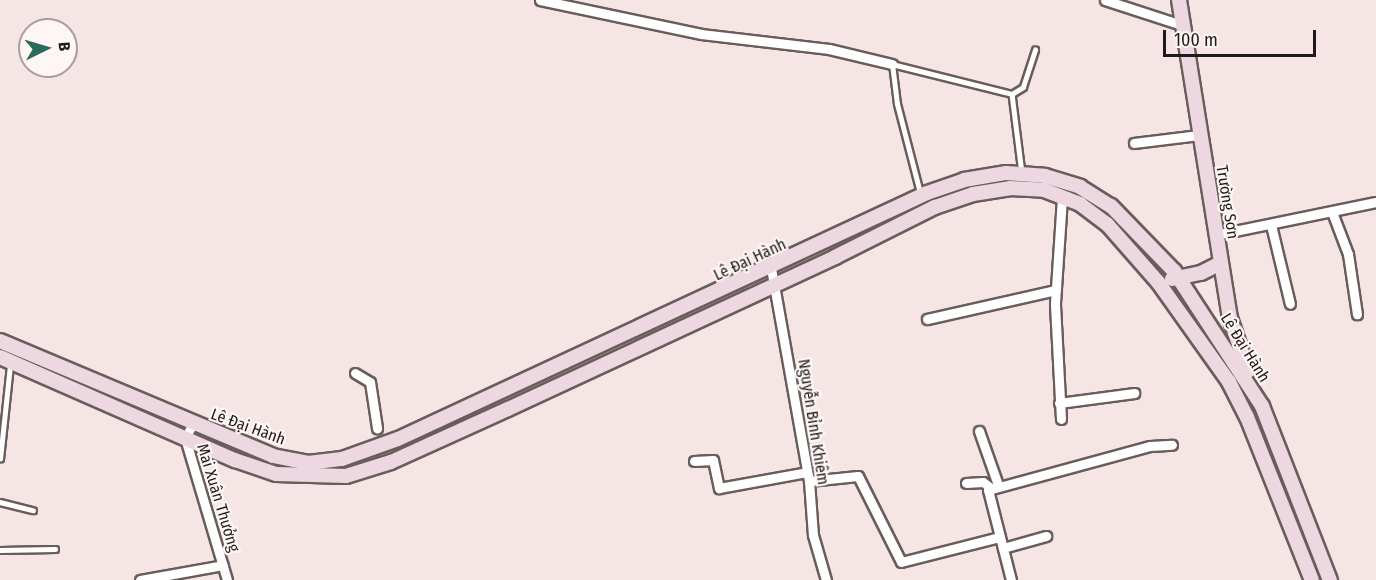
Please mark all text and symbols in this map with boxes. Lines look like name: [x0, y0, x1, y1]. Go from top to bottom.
north arrow: [18, 18, 78, 78]
scale bar: [1166, 18, 1319, 56]
text: 100 m: [1174, 29, 1218, 51]
text: B: [55, 41, 74, 52]
street label: Trường Sơn: [1212, 164, 1242, 240]
street label: Lê Đại Hành: [711, 235, 789, 285]
street label: Lê Đại Hành: [1216, 310, 1274, 386]
street label: Nguyễn Bỉnh Khiêm: [794, 358, 832, 486]
street label: Lê Đại Hành: [208, 405, 288, 449]
street label: Mai Xuân Thưởng: [192, 442, 244, 554]

